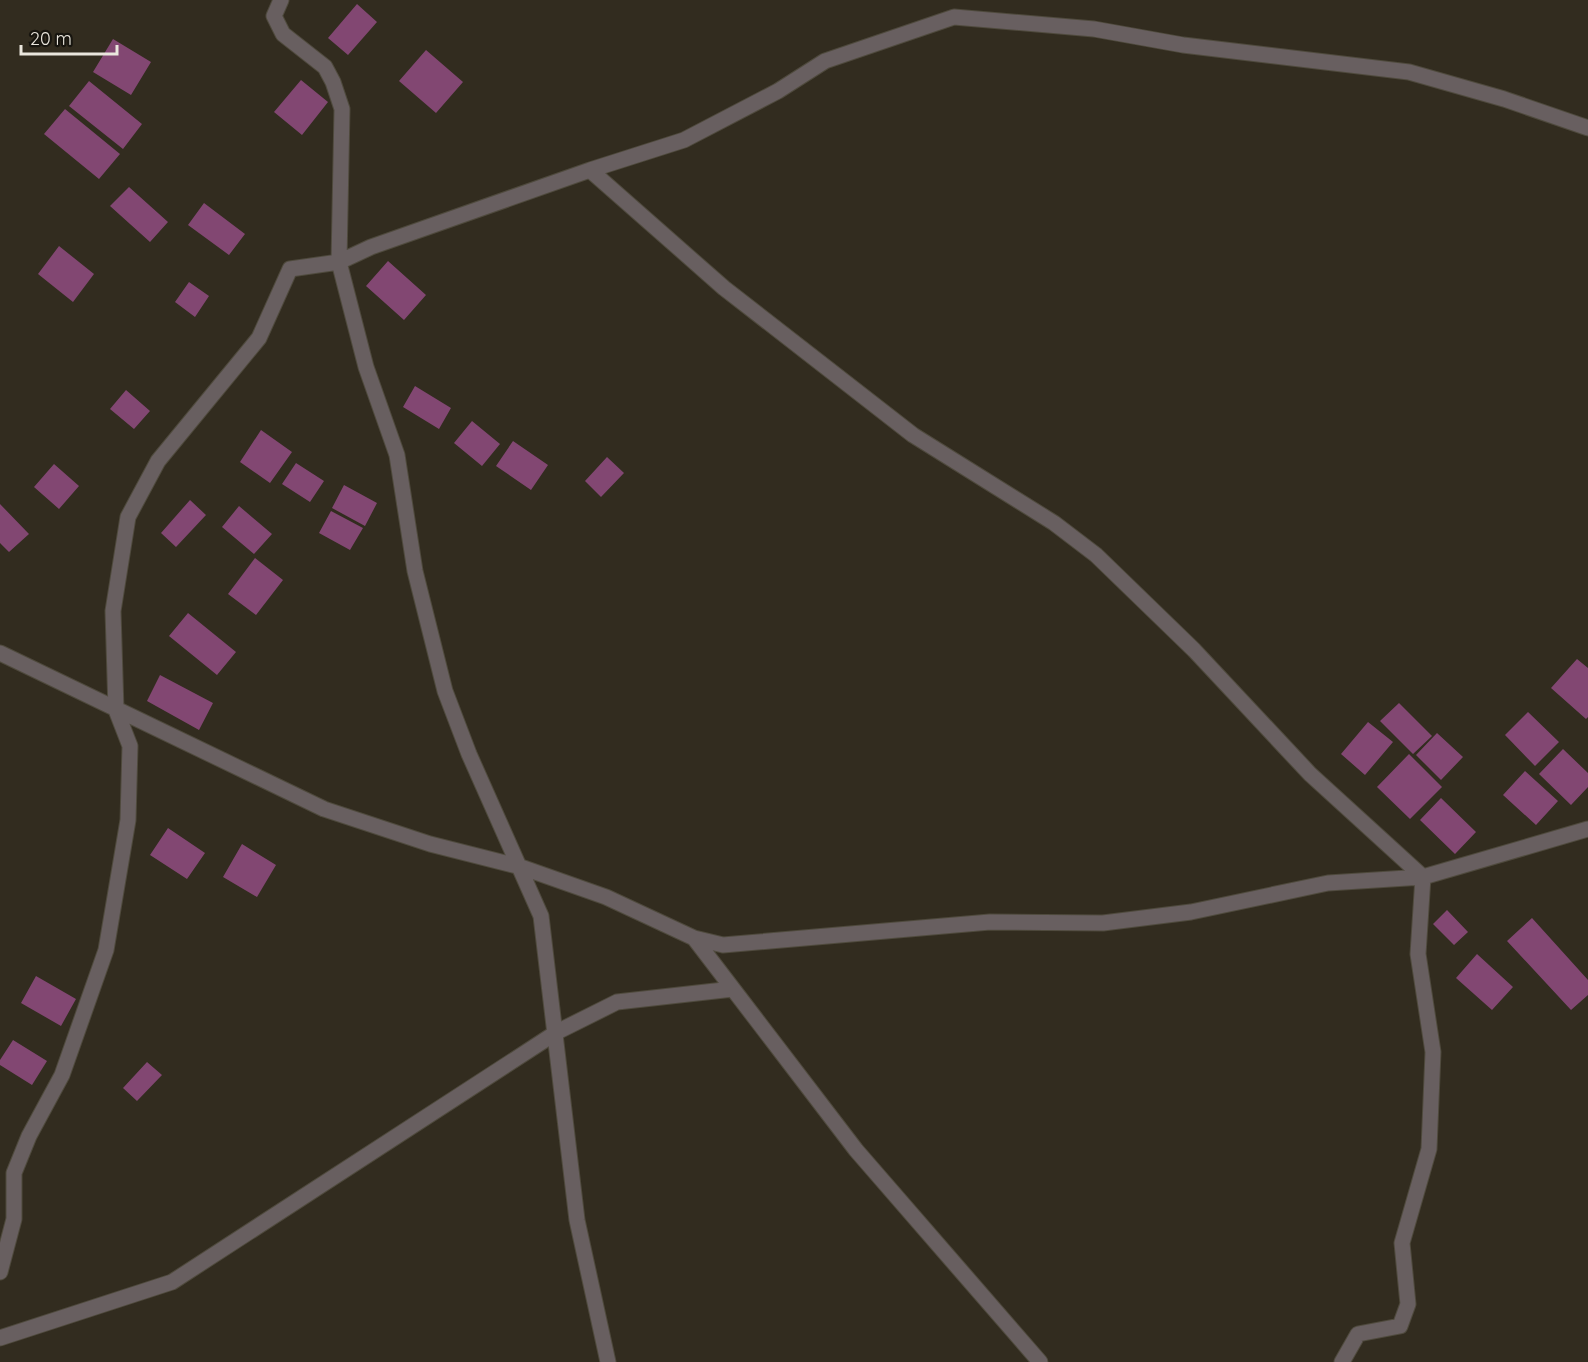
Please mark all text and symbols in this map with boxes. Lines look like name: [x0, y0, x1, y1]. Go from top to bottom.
scale bar: [21, 18, 117, 56]
text: 20 m: [30, 27, 72, 50]

